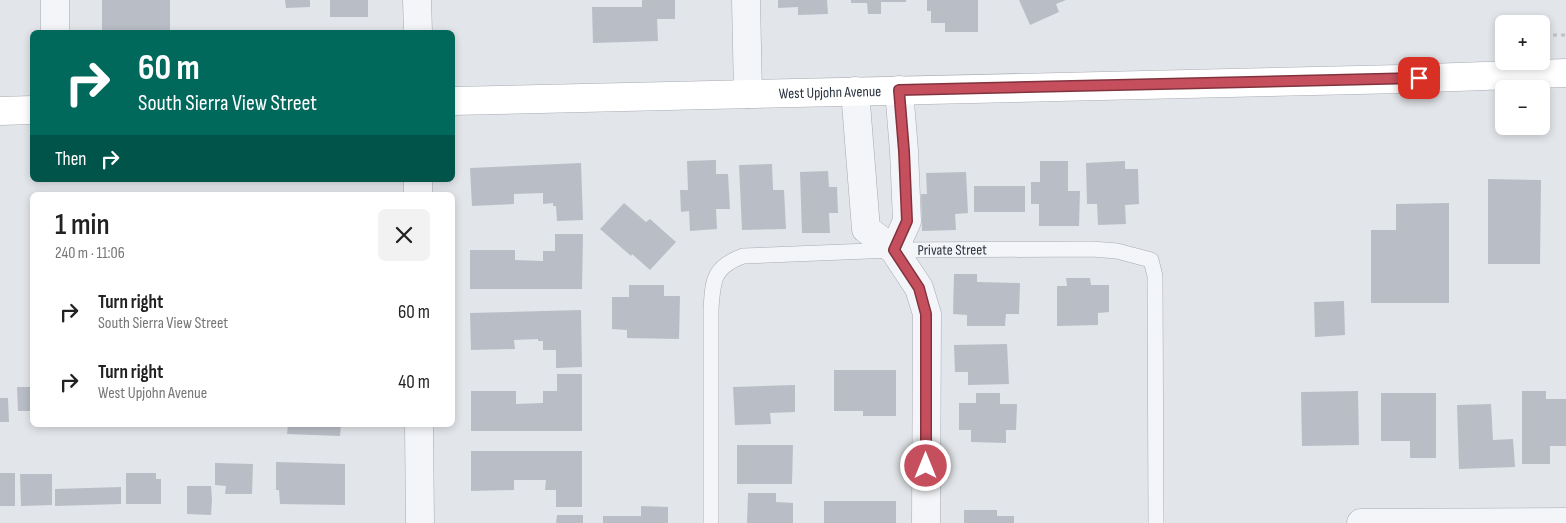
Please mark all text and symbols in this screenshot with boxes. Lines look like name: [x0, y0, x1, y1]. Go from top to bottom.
map controls: [1495, 15, 1550, 135]
button: +: [1495, 15, 1550, 70]
text: 60 m: [138, 47, 200, 90]
icon: right: [55, 50, 120, 115]
pin: [1398, 57, 1440, 99]
icon: arrive: [1405, 64, 1433, 92]
button: −: [1495, 80, 1550, 135]
street label: West Upjohn Avenue: [778, 82, 881, 103]
text: South Sierra View Street: [138, 90, 317, 117]
icon: right: [96, 145, 124, 173]
text: Then: [55, 148, 86, 171]
text: 1 min: [55, 207, 110, 243]
button: close: [378, 209, 430, 261]
street label: Private Street: [917, 241, 987, 260]
text: 240 m · 11:06: [55, 244, 125, 263]
text: Turn right: [98, 291, 163, 314]
icon: right: [55, 298, 83, 326]
text: 60 m: [398, 301, 430, 324]
text: South Sierra View Street: [98, 314, 228, 333]
text: Turn right: [98, 361, 163, 384]
icon: right: [55, 368, 83, 396]
text: 40 m: [398, 371, 430, 394]
text: West Upjohn Avenue: [98, 384, 207, 403]
position arrow: [899, 439, 951, 491]

